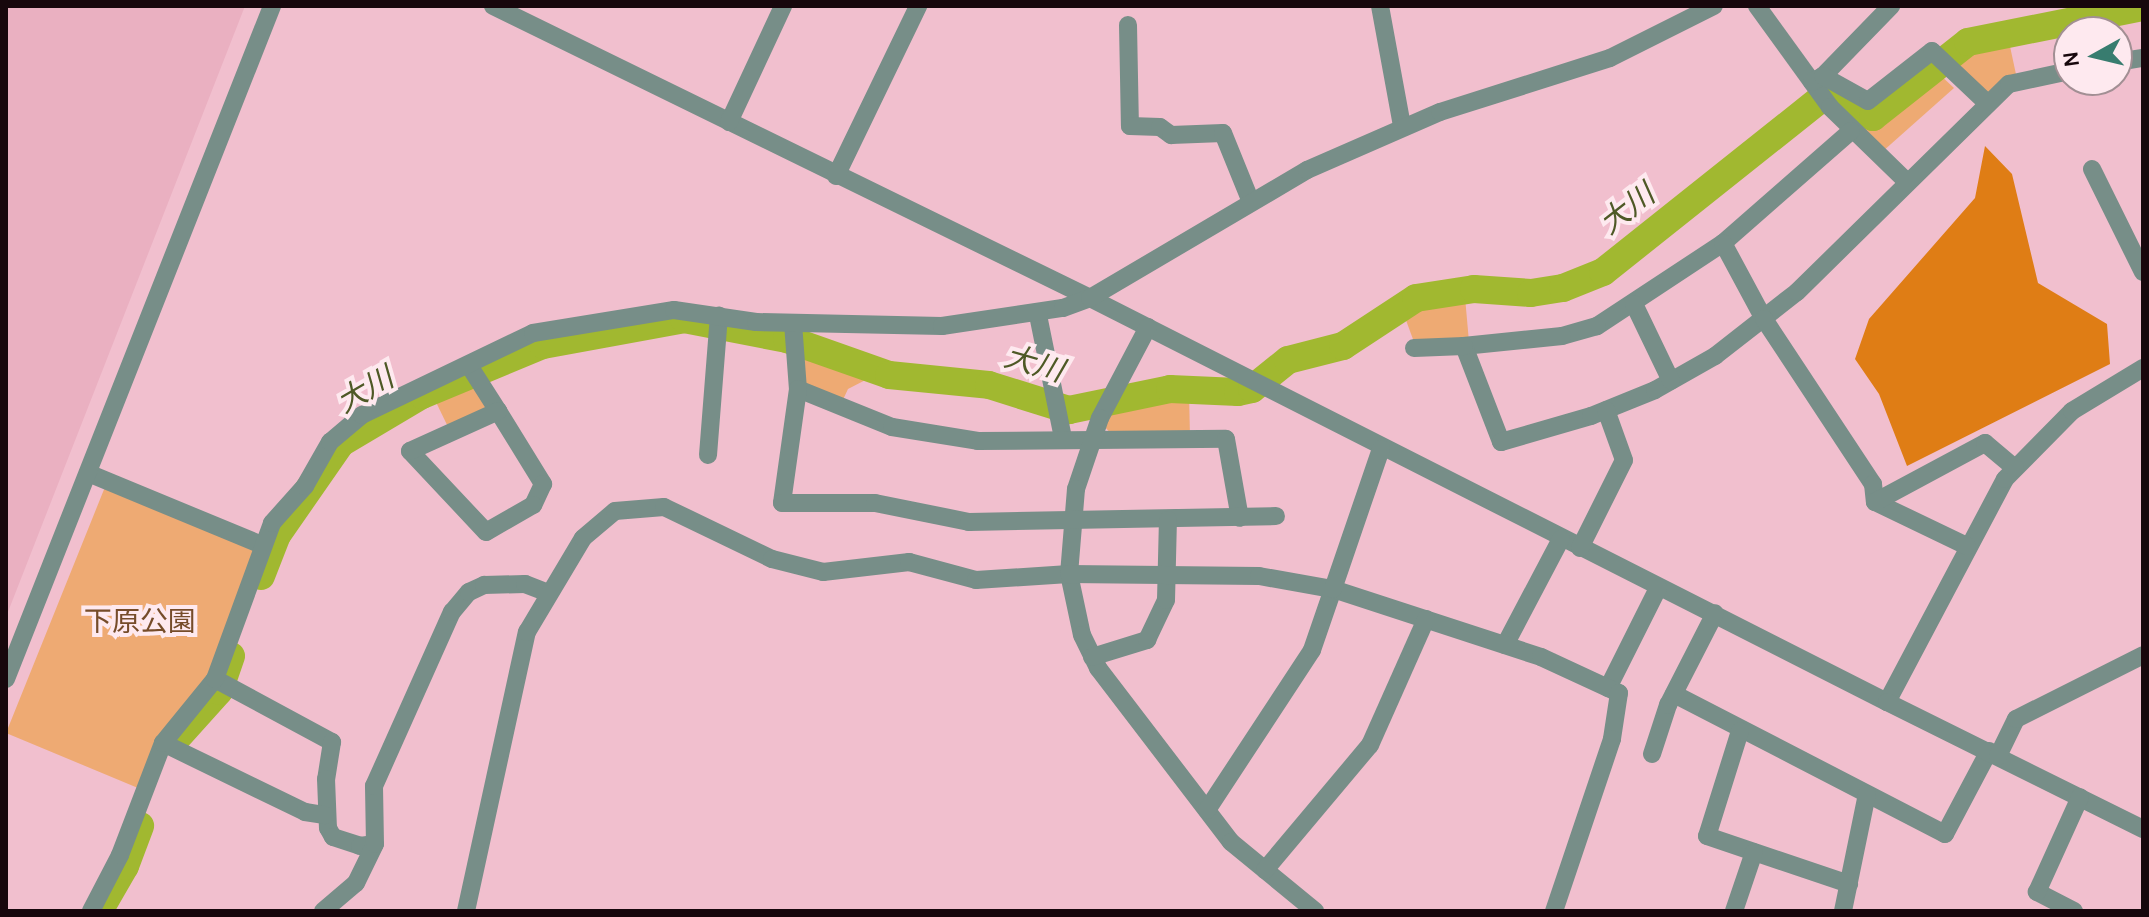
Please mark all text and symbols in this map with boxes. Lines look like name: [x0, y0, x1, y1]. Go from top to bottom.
north arrow: [2053, 16, 2133, 96]
text: N: [2057, 49, 2085, 69]
water label: 大川: [1592, 176, 1662, 242]
water label: 大川: [1000, 338, 1068, 390]
water label: 大川: [330, 359, 400, 421]
park label: 下原公園: [84, 605, 196, 639]

